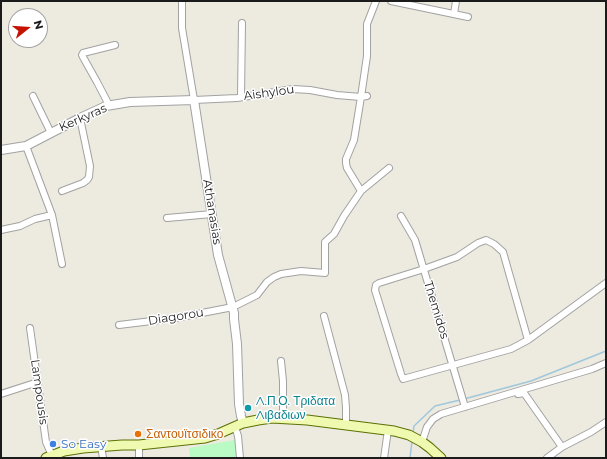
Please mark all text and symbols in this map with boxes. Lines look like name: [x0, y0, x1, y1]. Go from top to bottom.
north arrow: [8, 8, 48, 48]
text: N: [31, 18, 47, 31]
street label: Aishylou: [243, 82, 295, 104]
street label: Kerkyras: [57, 101, 109, 135]
street label: Athanasias: [200, 178, 224, 246]
street label: Themidos: [420, 279, 452, 341]
street label: Diagorou: [147, 305, 205, 329]
street label: Lampousis: [27, 359, 51, 425]
place label: Λ.Π.Ο. Τριδατα Λιβαδιων: [256, 394, 335, 422]
marker: Λ.Π.Ο. Τριδατα Λιβαδιων: [243, 403, 253, 413]
place label: Σαντουϊτσιδικο: [146, 427, 223, 441]
marker: Σαντουϊτσιδικο: [133, 429, 143, 439]
place label: So Easy: [61, 437, 106, 451]
marker: So Easy: [48, 439, 58, 449]

